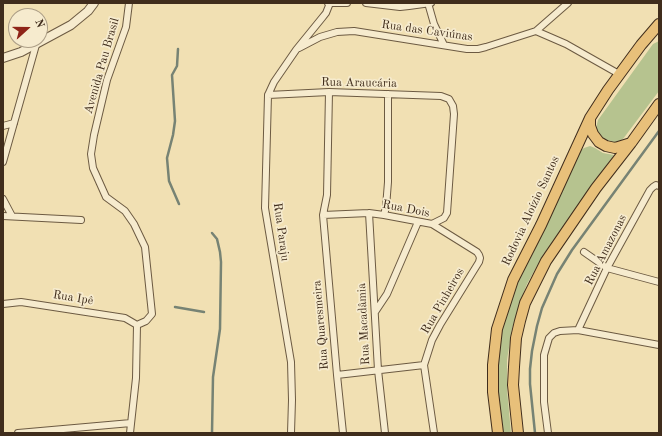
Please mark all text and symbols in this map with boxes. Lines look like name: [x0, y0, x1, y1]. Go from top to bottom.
north arrow: [8, 8, 48, 48]
street label: Avenida Pau Brasil: [81, 16, 123, 116]
street label: Rua das Caviúnas: [380, 17, 474, 45]
text: N: [32, 18, 45, 30]
street label: Rua Araucária: [321, 75, 397, 91]
street label: Rodovia Aloízio Santos: [499, 154, 563, 268]
street label: Rua Dois: [381, 197, 431, 221]
street label: Rua Paraju: [270, 202, 292, 262]
street label: Rua Amazonas: [582, 212, 630, 288]
street label: Rua Pinheiros: [418, 266, 468, 336]
street label: Rua Quaresmeira: [310, 280, 332, 370]
street label: Rua Macadâmia: [355, 283, 373, 365]
street label: Rua Ipê: [52, 288, 94, 308]

